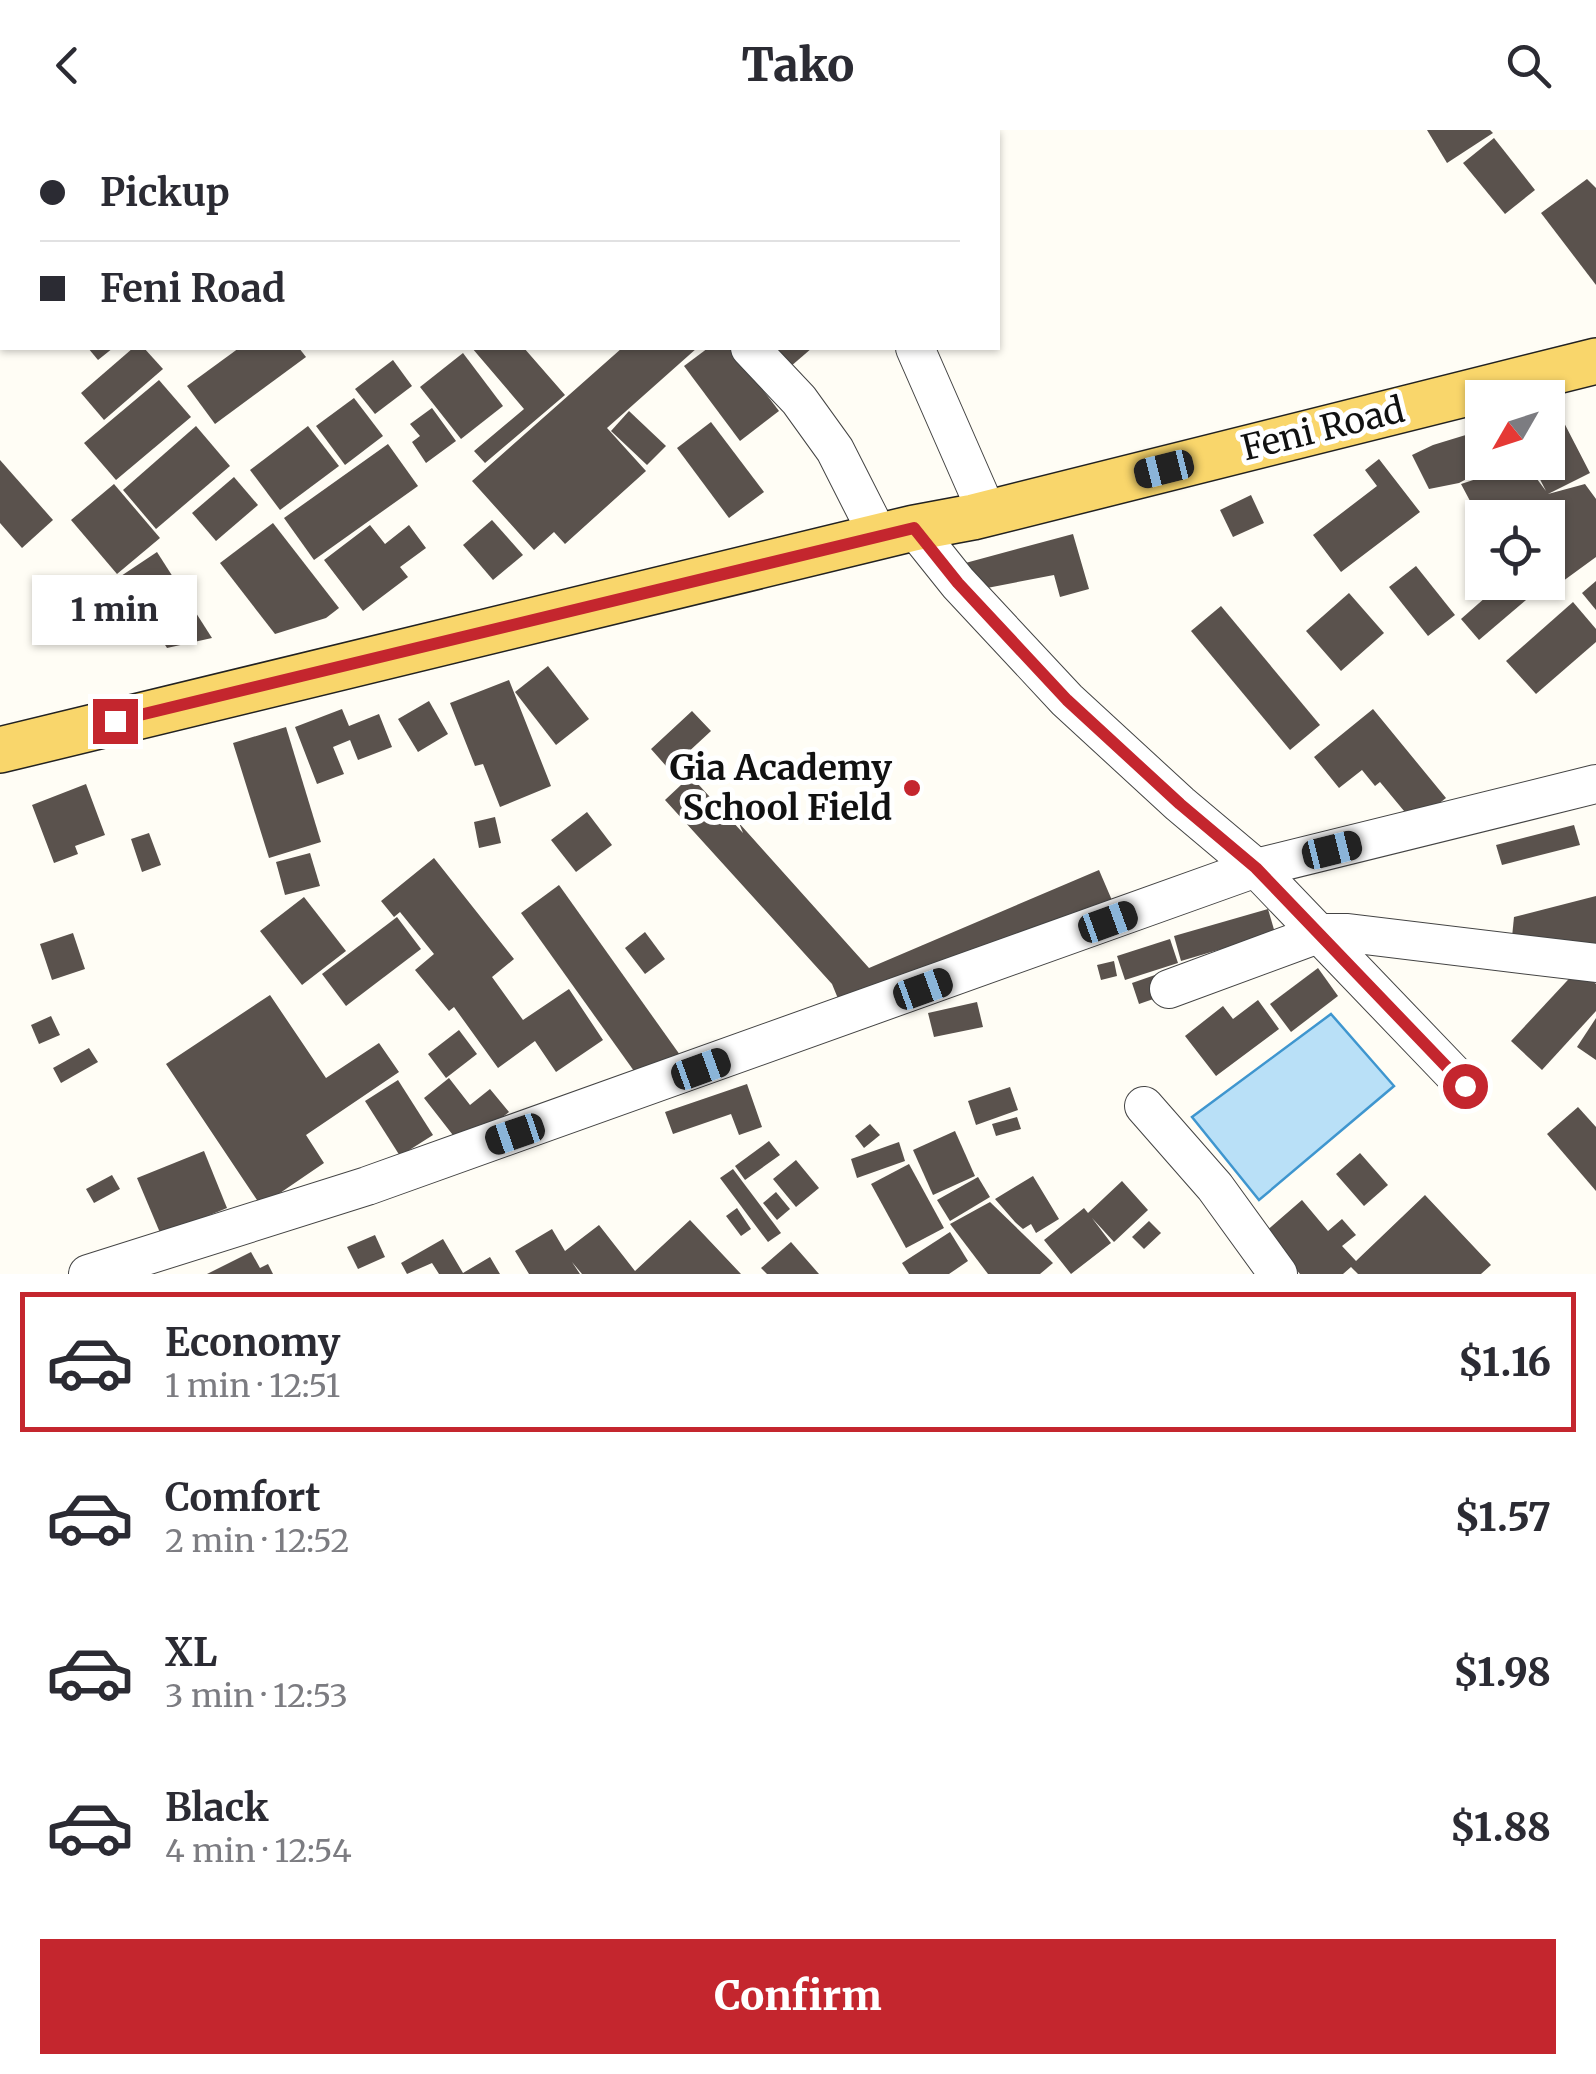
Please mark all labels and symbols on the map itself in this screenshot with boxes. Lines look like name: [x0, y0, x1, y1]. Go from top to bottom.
north arrow: [1465, 380, 1565, 480]
street label: Feni Road: [1237, 388, 1409, 470]
car: [1131, 447, 1197, 491]
callout: 1 min: [32, 576, 198, 646]
route end: [93, 699, 138, 744]
place label: Gia Academy School Field: [669, 746, 892, 830]
marker: Gia Academy School Field: [901, 777, 923, 799]
car: [1299, 828, 1365, 872]
car: [1075, 898, 1141, 946]
car: [890, 965, 956, 1013]
car: [668, 1045, 734, 1093]
route start: [1443, 1064, 1488, 1109]
car: [482, 1110, 548, 1158]

